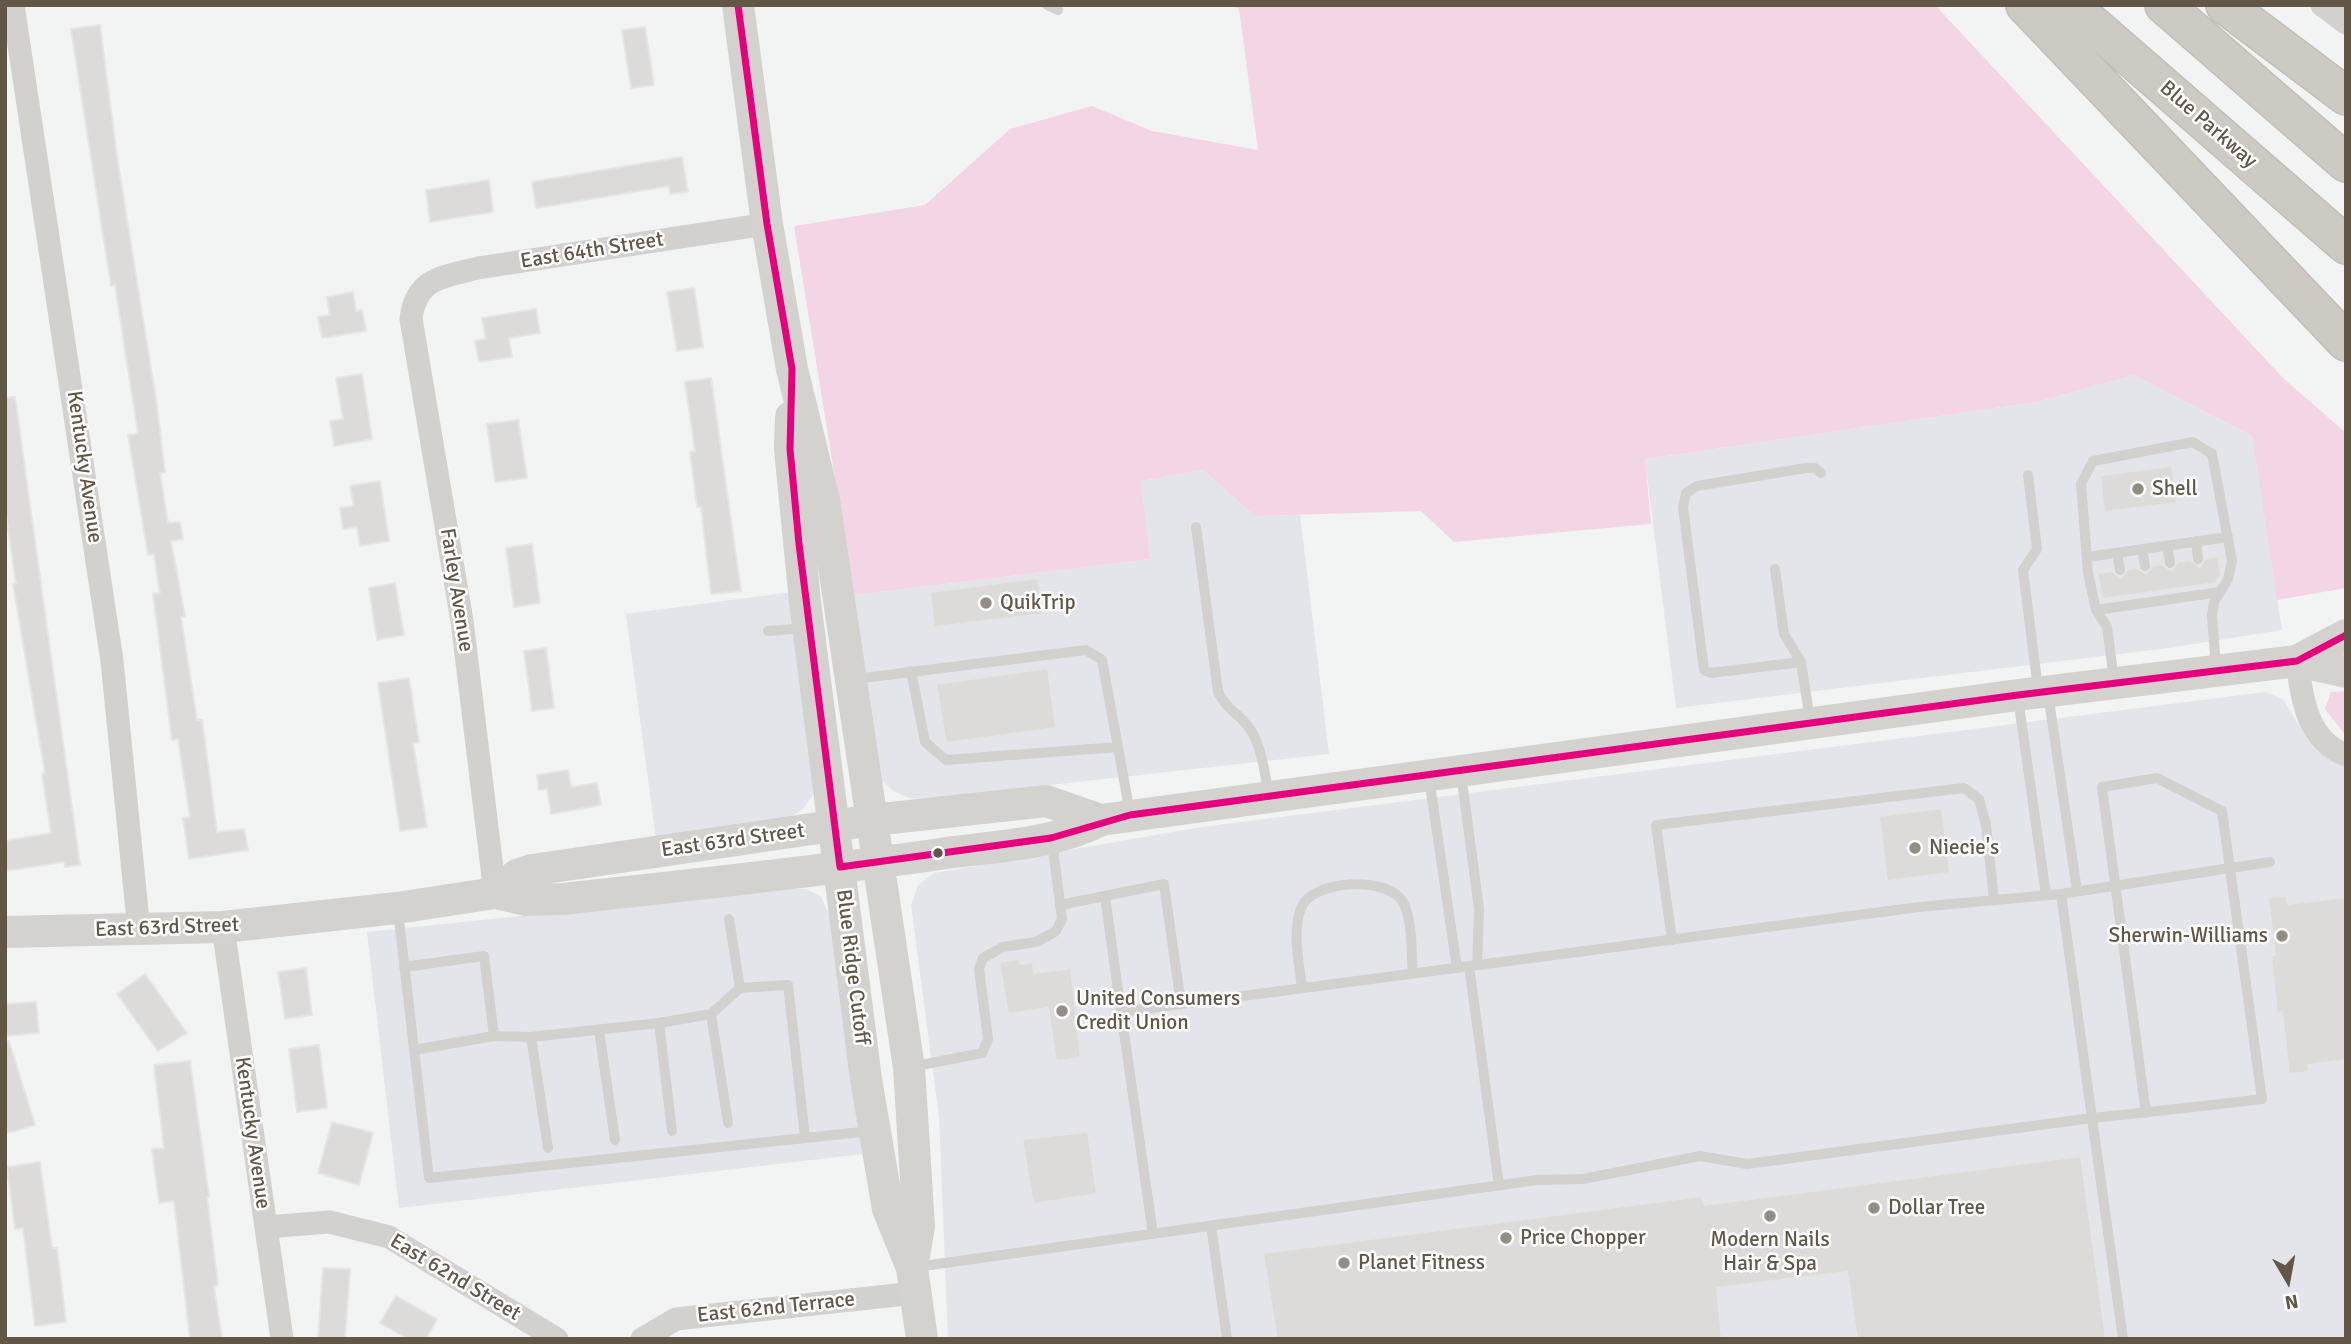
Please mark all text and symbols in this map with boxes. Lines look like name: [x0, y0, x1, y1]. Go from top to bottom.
street label: Blue Parkway: [2154, 76, 2262, 174]
street label: East 64th Street: [519, 227, 665, 275]
street label: Kentucky Avenue: [61, 389, 107, 545]
place label: Shell: [2152, 476, 2198, 502]
marker: Shell: [2130, 481, 2146, 497]
street label: Farley Avenue: [434, 526, 478, 654]
place label: QuikTrip: [1000, 590, 1076, 616]
marker: QuikTrip: [978, 595, 994, 611]
street label: East 63rd Street: [660, 818, 806, 864]
place label: Niecie's: [1929, 835, 1999, 861]
marker: Niecie's: [1907, 840, 1923, 856]
unlabelled marker: [931, 846, 945, 860]
street label: Blue Ridge Cutoff: [830, 888, 874, 1046]
street label: East 63rd Street: [94, 913, 240, 943]
place label: Sherwin-Williams: [2108, 923, 2268, 949]
marker: Sherwin-Williams: [2274, 928, 2290, 944]
place label: United Consumers Credit Union: [1076, 986, 1240, 1036]
marker: United Consumers Credit Union: [1054, 1003, 1070, 1019]
street label: Kentucky Avenue: [229, 1055, 275, 1211]
place label: Dollar Tree: [1888, 1195, 1985, 1221]
marker: Dollar Tree: [1866, 1200, 1882, 1216]
marker: Modern Nails Hair & Spa: [1762, 1208, 1778, 1224]
place label: Price Chopper: [1520, 1225, 1646, 1251]
place label: Modern Nails Hair & Spa: [1710, 1227, 1830, 1277]
street label: East 62nd Street: [385, 1229, 525, 1327]
marker: Price Chopper: [1498, 1230, 1514, 1246]
north arrow: [2253, 1246, 2323, 1316]
place label: Planet Fitness: [1358, 1250, 1485, 1276]
marker: Planet Fitness: [1336, 1255, 1352, 1271]
street label: East 62nd Terrace: [696, 1287, 856, 1329]
text: N: [2283, 1289, 2300, 1315]

